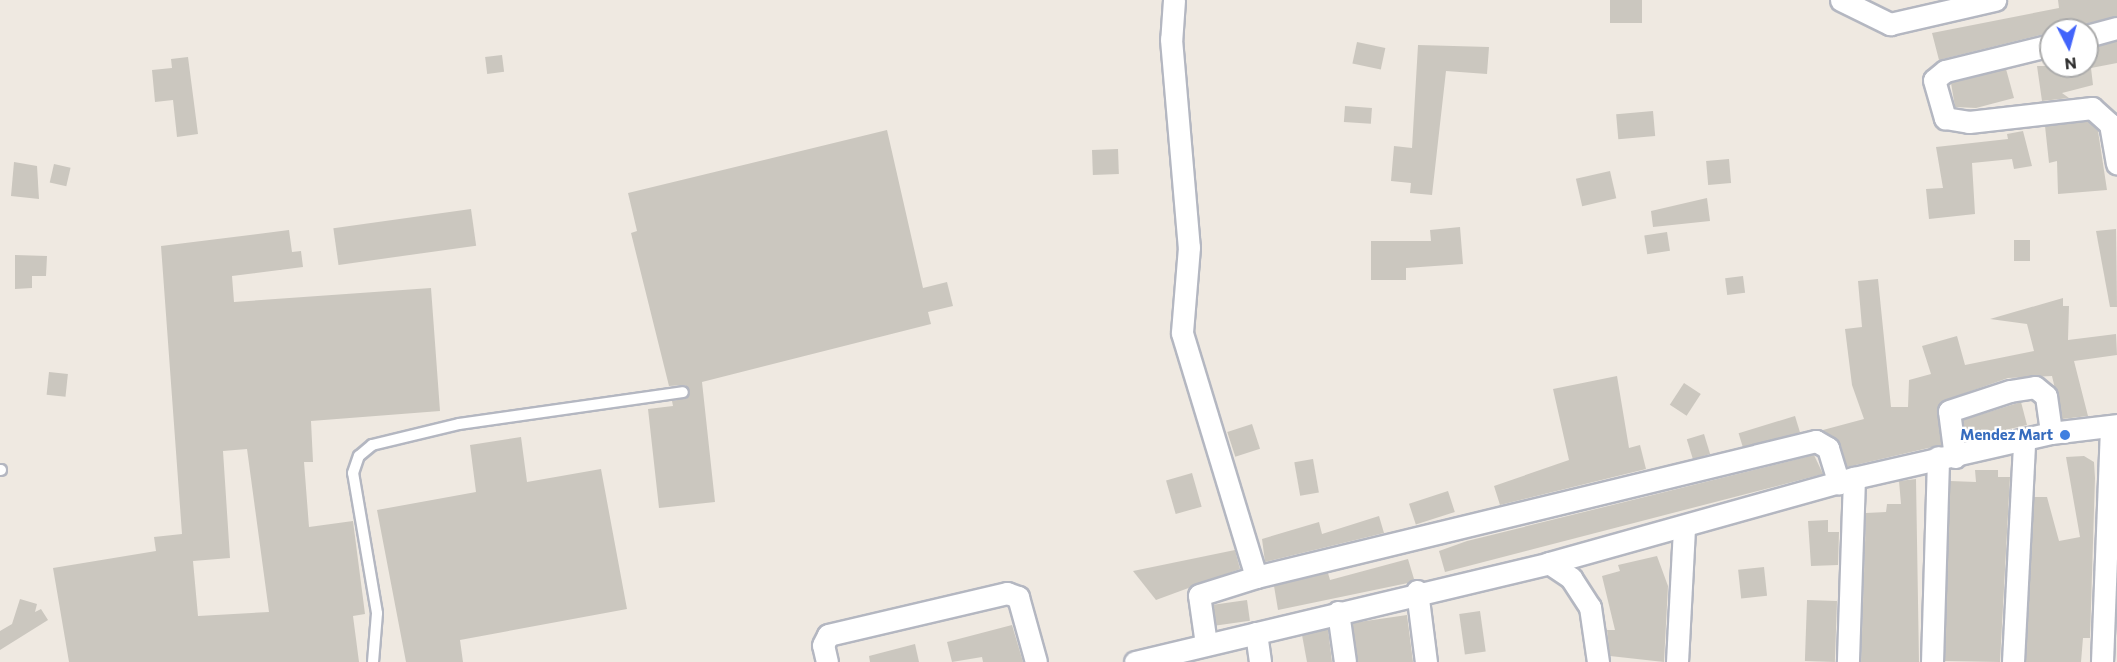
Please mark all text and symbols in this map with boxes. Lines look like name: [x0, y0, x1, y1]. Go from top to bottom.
north arrow: [2039, 18, 2099, 78]
text: N: [2064, 54, 2078, 74]
place label: Mendez Mart: [1960, 426, 2053, 444]
marker: Mendez Mart: [2058, 428, 2072, 442]

